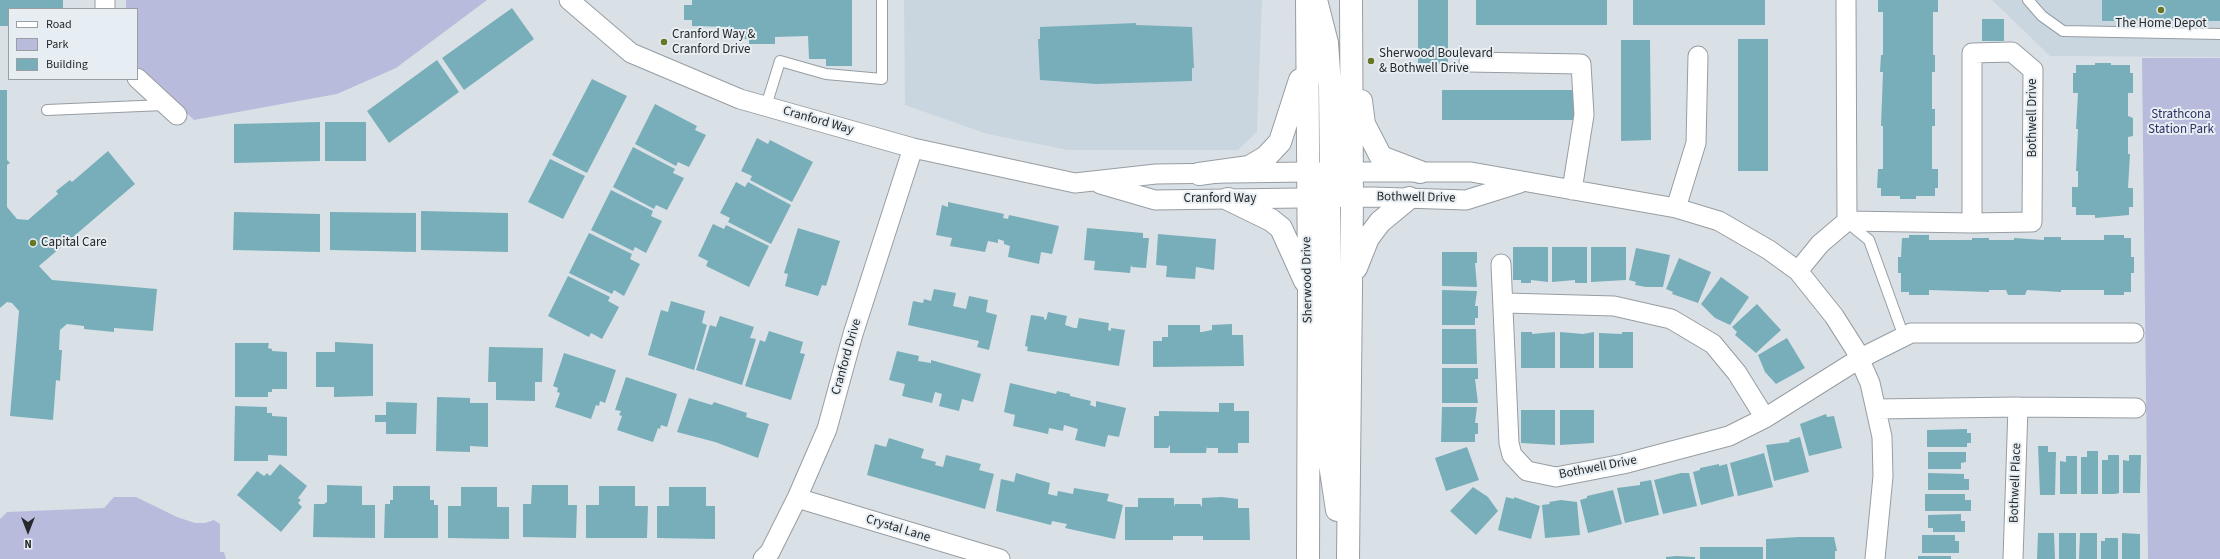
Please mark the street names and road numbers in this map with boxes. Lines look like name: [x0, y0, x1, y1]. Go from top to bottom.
street label: Bothwell Drive: [2025, 78, 2041, 158]
street label: Cranford Way: [781, 103, 855, 139]
street label: Bothwell Drive: [1376, 190, 1456, 206]
street label: Cranford Way: [1184, 191, 1256, 207]
street label: Sherwood Drive: [1299, 237, 1317, 323]
street label: Cranford Drive: [829, 317, 865, 397]
street label: Bothwell Place: [2007, 443, 2025, 523]
street label: Bothwell Drive: [1558, 453, 1638, 483]
street label: Crystal Lane: [864, 512, 932, 546]

